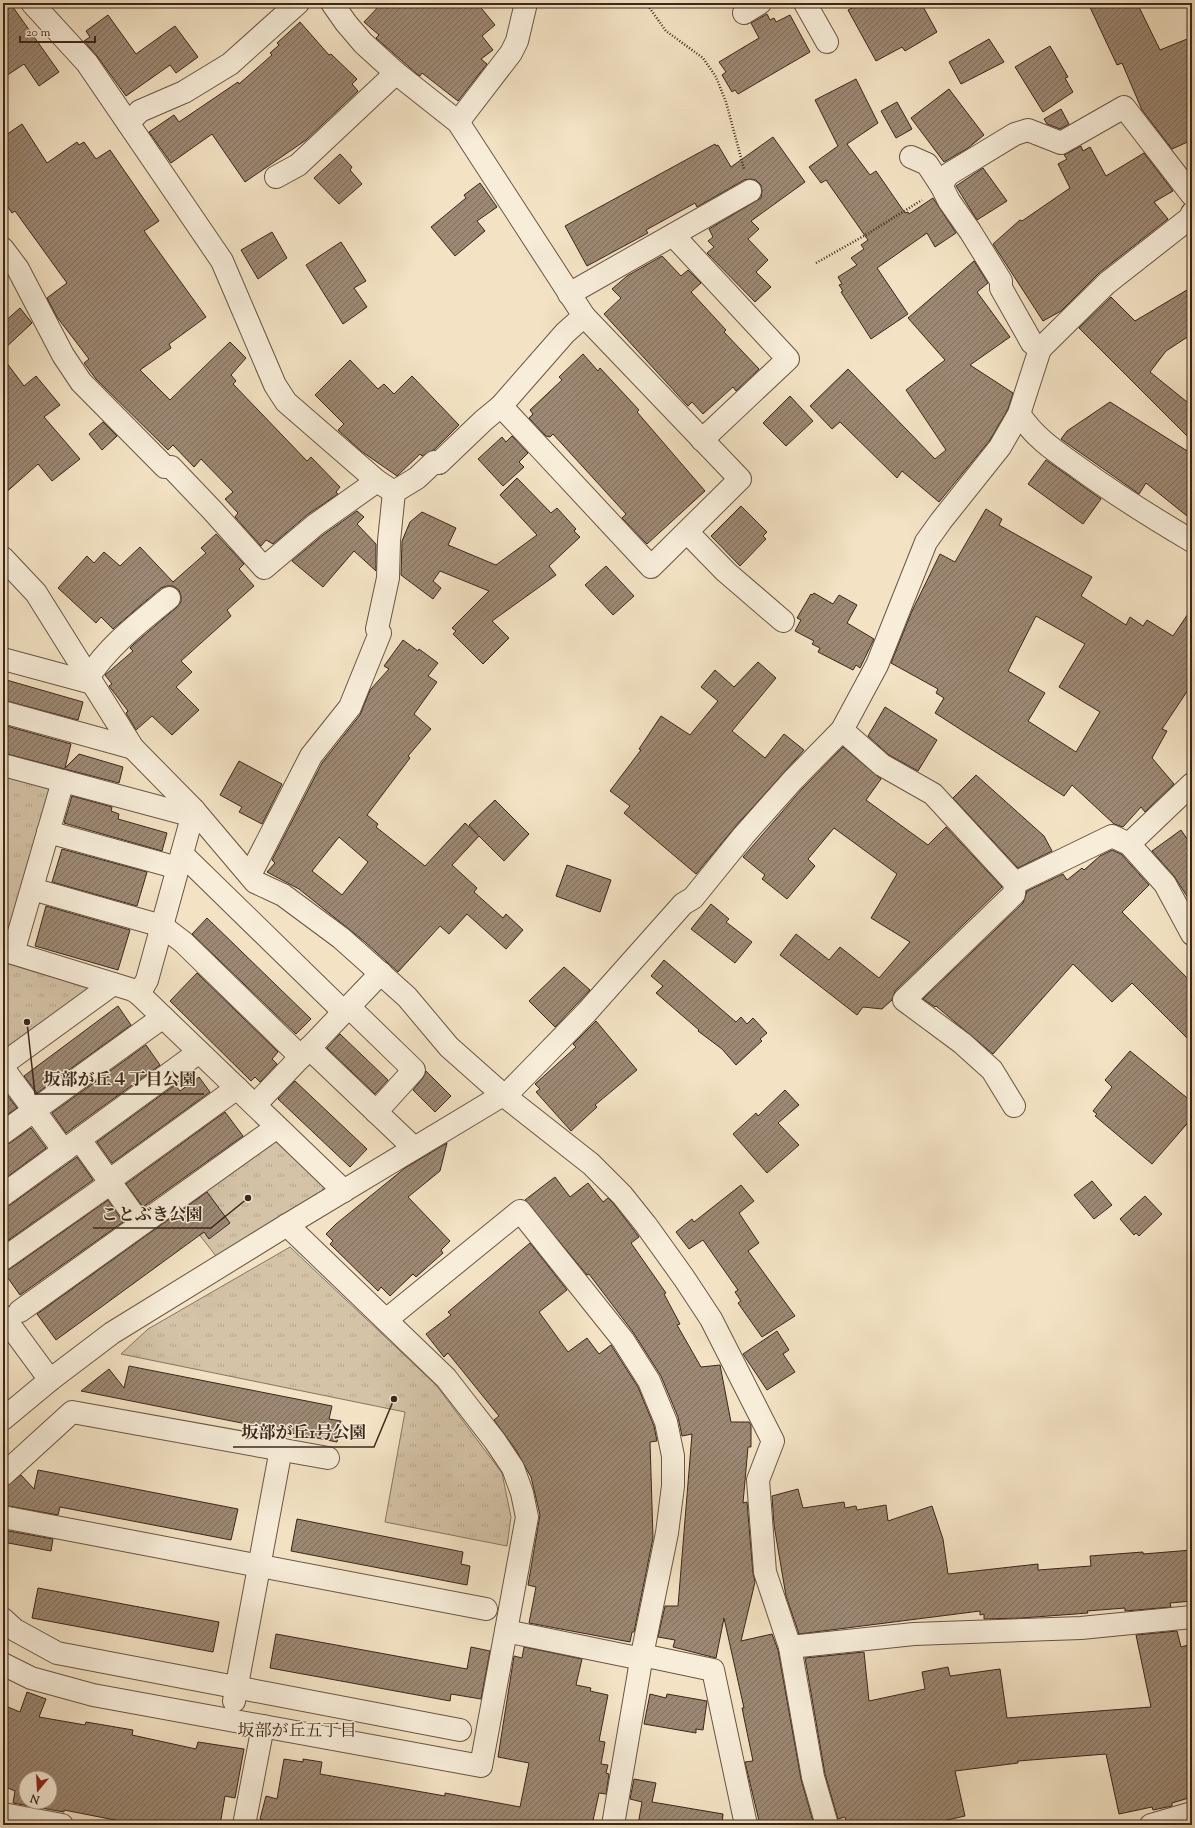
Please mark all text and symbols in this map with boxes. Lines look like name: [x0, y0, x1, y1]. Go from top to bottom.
scale bar: [20, 18, 95, 44]
text: 20 m: [26, 24, 51, 42]
callout: 坂部が丘４丁目公園: [35, 1065, 204, 1094]
text: 坂部が丘４丁目公園: [44, 1069, 197, 1093]
callout: ことぶき公園: [93, 1199, 211, 1228]
text: ことぶき公園: [101, 1204, 203, 1228]
callout: 坂部が丘1号公園: [233, 1418, 374, 1447]
text: 坂部が丘1号公園: [242, 1422, 366, 1446]
district label: 坂部が丘五丁目: [238, 1720, 357, 1744]
north arrow: [18, 1770, 58, 1810]
text: N: [28, 1790, 43, 1808]

